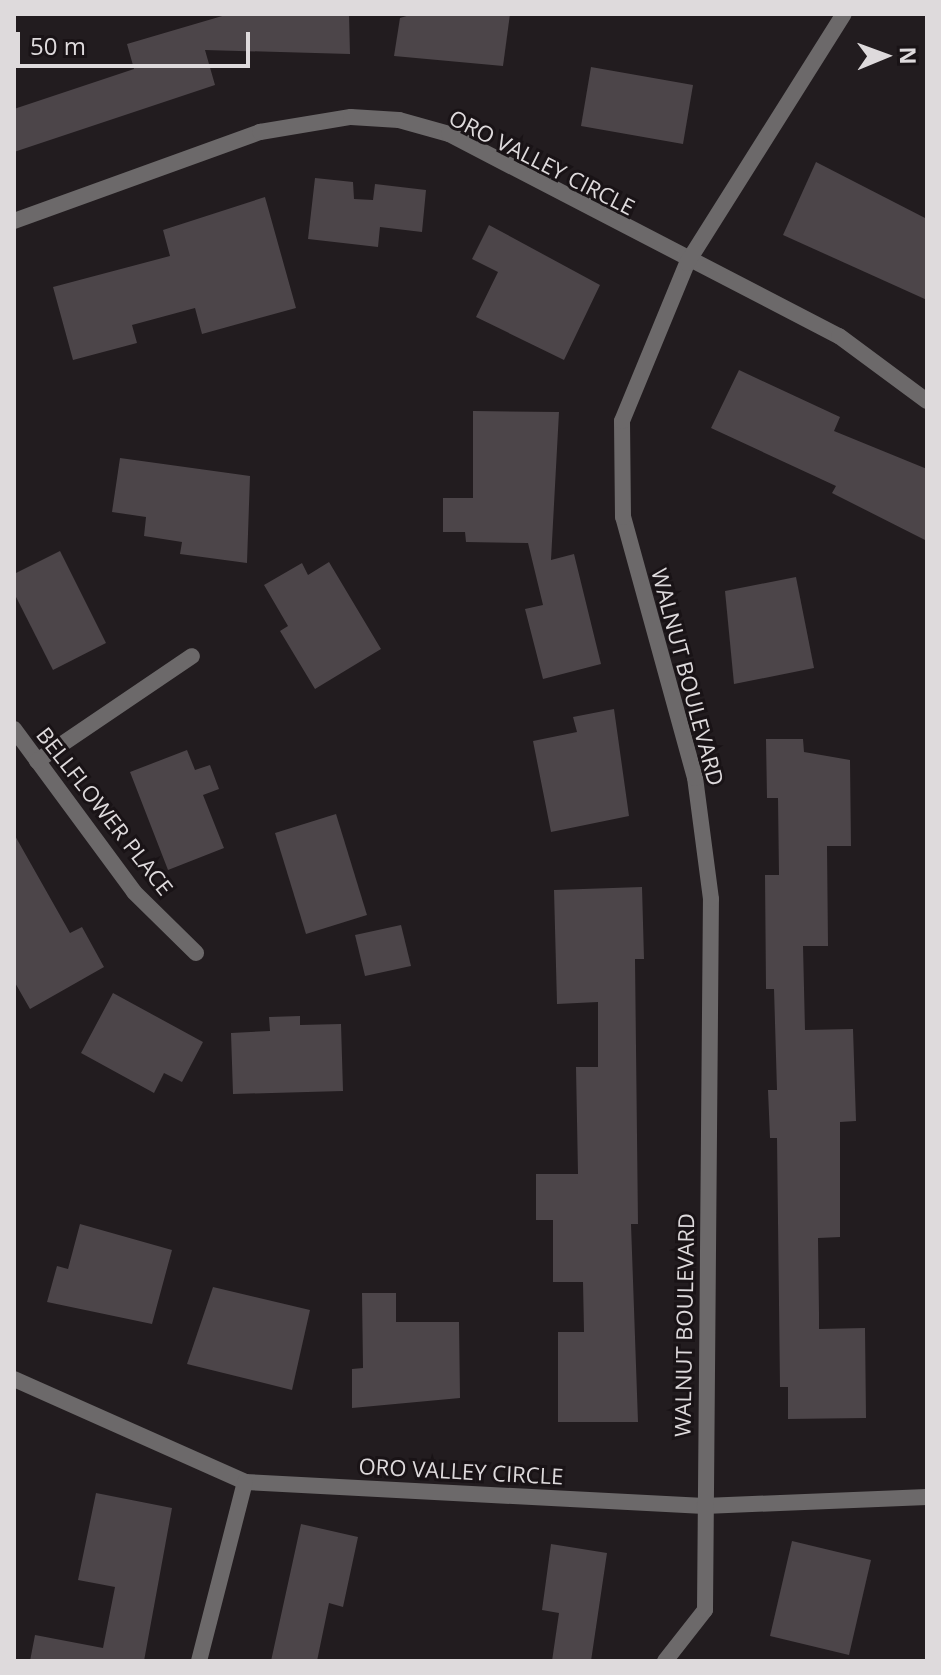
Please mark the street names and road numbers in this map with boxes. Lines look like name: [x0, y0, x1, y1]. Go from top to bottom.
street label: ORO VALLEY CIRCLE: [445, 104, 639, 220]
street label: WALNUT BOULEVARD: [646, 566, 730, 788]
street label: BELLFLOWER PLACE: [31, 722, 179, 900]
street label: WALNUT BOULEVARD: [669, 1213, 699, 1437]
street label: ORO VALLEY CIRCLE: [358, 1452, 564, 1490]

